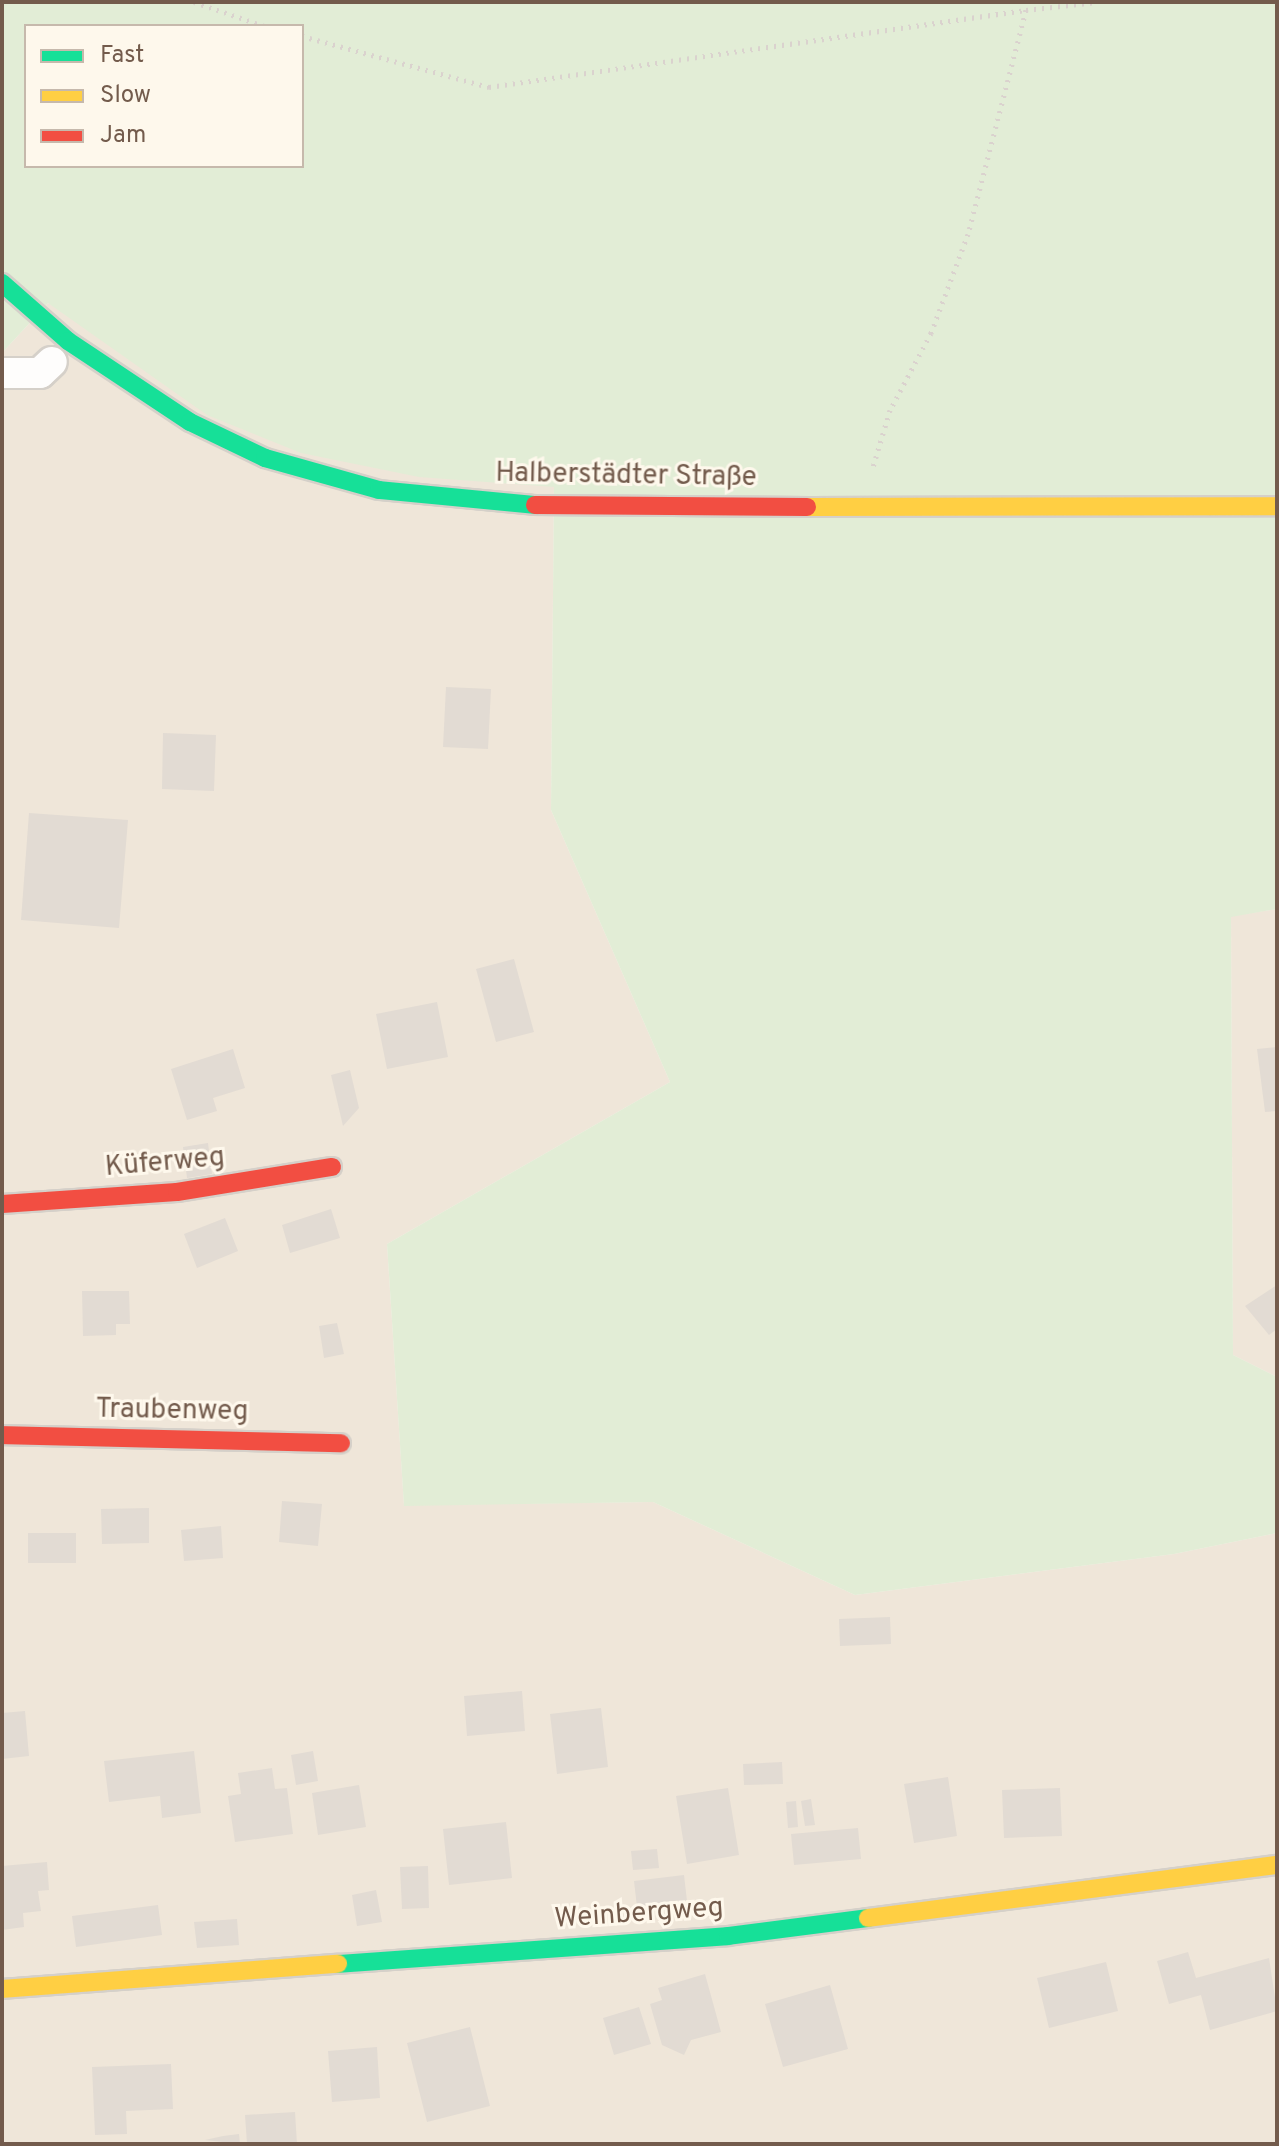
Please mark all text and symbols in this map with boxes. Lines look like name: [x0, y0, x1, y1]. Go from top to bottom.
legend: [24, 24, 304, 168]
text: Fast: [100, 41, 144, 71]
text: Slow: [100, 81, 151, 111]
text: Jam: [100, 121, 146, 151]
street label: Halberstädter Straße: [495, 457, 757, 495]
street label: Küferweg: [104, 1141, 226, 1185]
street label: Traubenweg: [95, 1393, 249, 1429]
street label: Weinbergweg: [553, 1891, 725, 1937]

